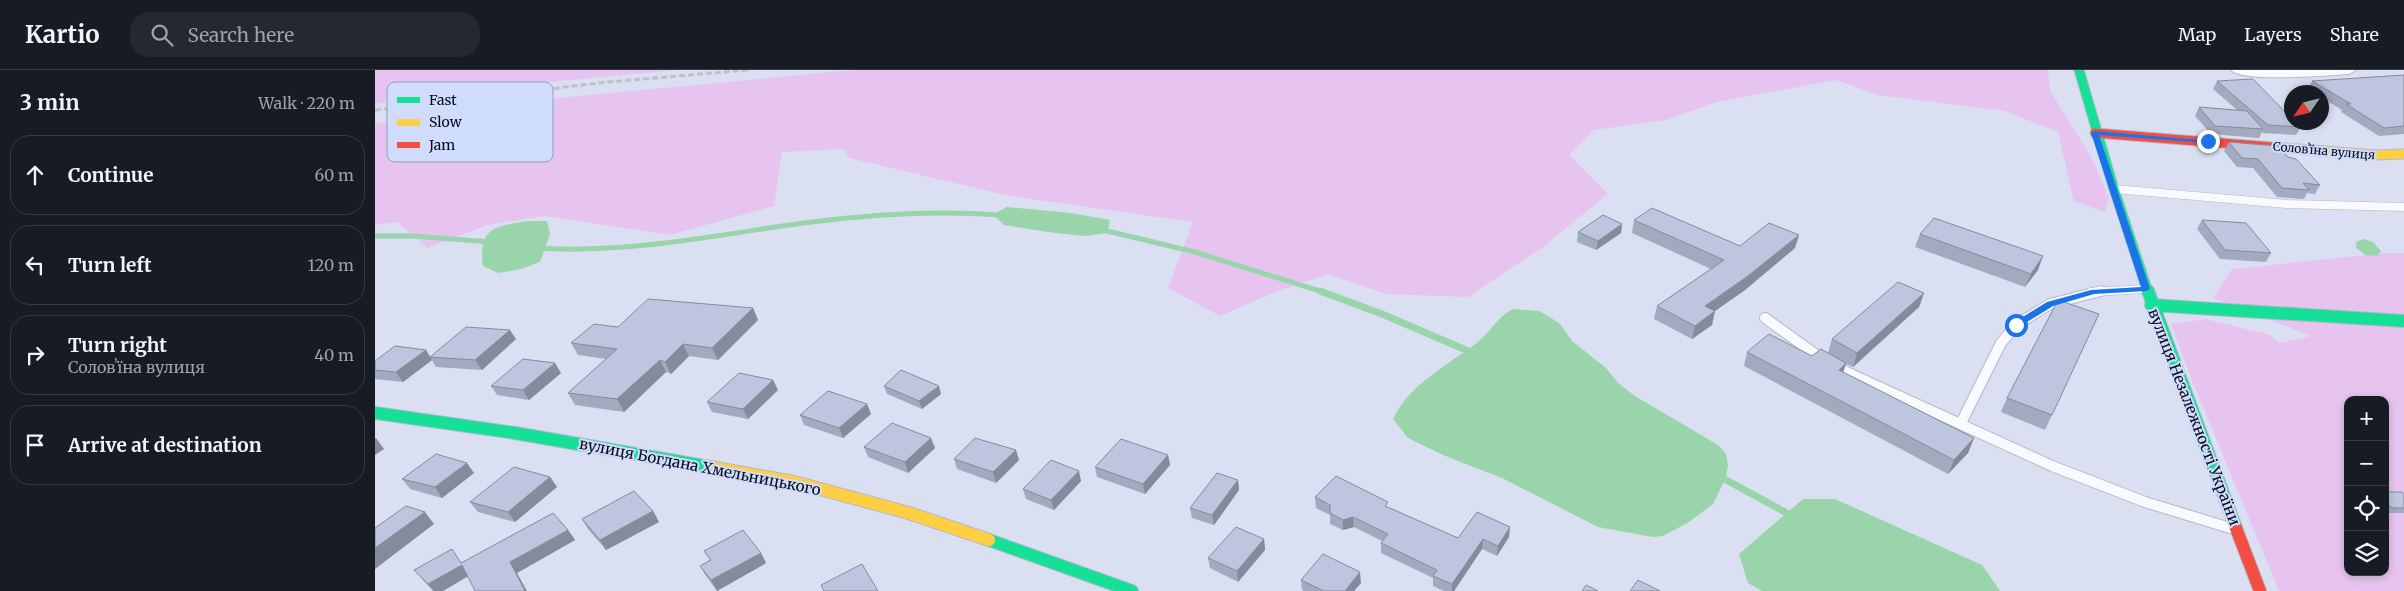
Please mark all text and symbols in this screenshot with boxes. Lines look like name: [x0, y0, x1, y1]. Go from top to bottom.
search box: [130, 12, 480, 57]
text: Kartio: [25, 19, 100, 50]
icon: search: [148, 21, 176, 49]
text: Search here: [188, 23, 294, 47]
text: Map: [2178, 23, 2216, 46]
text: Layers: [2244, 23, 2302, 46]
text: Share: [2330, 23, 2379, 46]
legend: [387, 82, 553, 162]
north arrow: [2284, 85, 2329, 130]
text: 3 min: [20, 89, 79, 116]
text: Fast: [429, 91, 457, 109]
text: Walk · 220 m: [258, 93, 355, 113]
text: Slow: [429, 113, 462, 131]
route end: [2197, 130, 2220, 153]
text: Jam: [428, 136, 455, 154]
street label: Соловʼїна вулиця: [2272, 139, 2376, 162]
icon: ahead: [21, 161, 49, 189]
text: Continue: [68, 163, 154, 187]
text: 60 m: [314, 165, 354, 185]
icon: left: [21, 251, 49, 279]
text: Turn left: [68, 253, 152, 277]
text: 120 m: [308, 255, 354, 275]
street label: вулиця Незалежності України: [2144, 306, 2245, 528]
route start: [2005, 314, 2028, 337]
text: Turn right: [68, 333, 167, 357]
icon: right: [21, 341, 49, 369]
text: 40 m: [314, 345, 354, 365]
text: Соловʼїна вулиця: [68, 357, 205, 377]
map controls: [2344, 396, 2389, 576]
button: +: [2344, 396, 2389, 441]
icon: arrive: [21, 431, 49, 459]
text: Arrive at destination: [68, 433, 262, 457]
street label: вулиця Богдана Хмельницького: [578, 434, 823, 499]
button: −: [2344, 441, 2389, 486]
button: locate: [2344, 486, 2389, 531]
button: layers: [2344, 531, 2389, 576]

